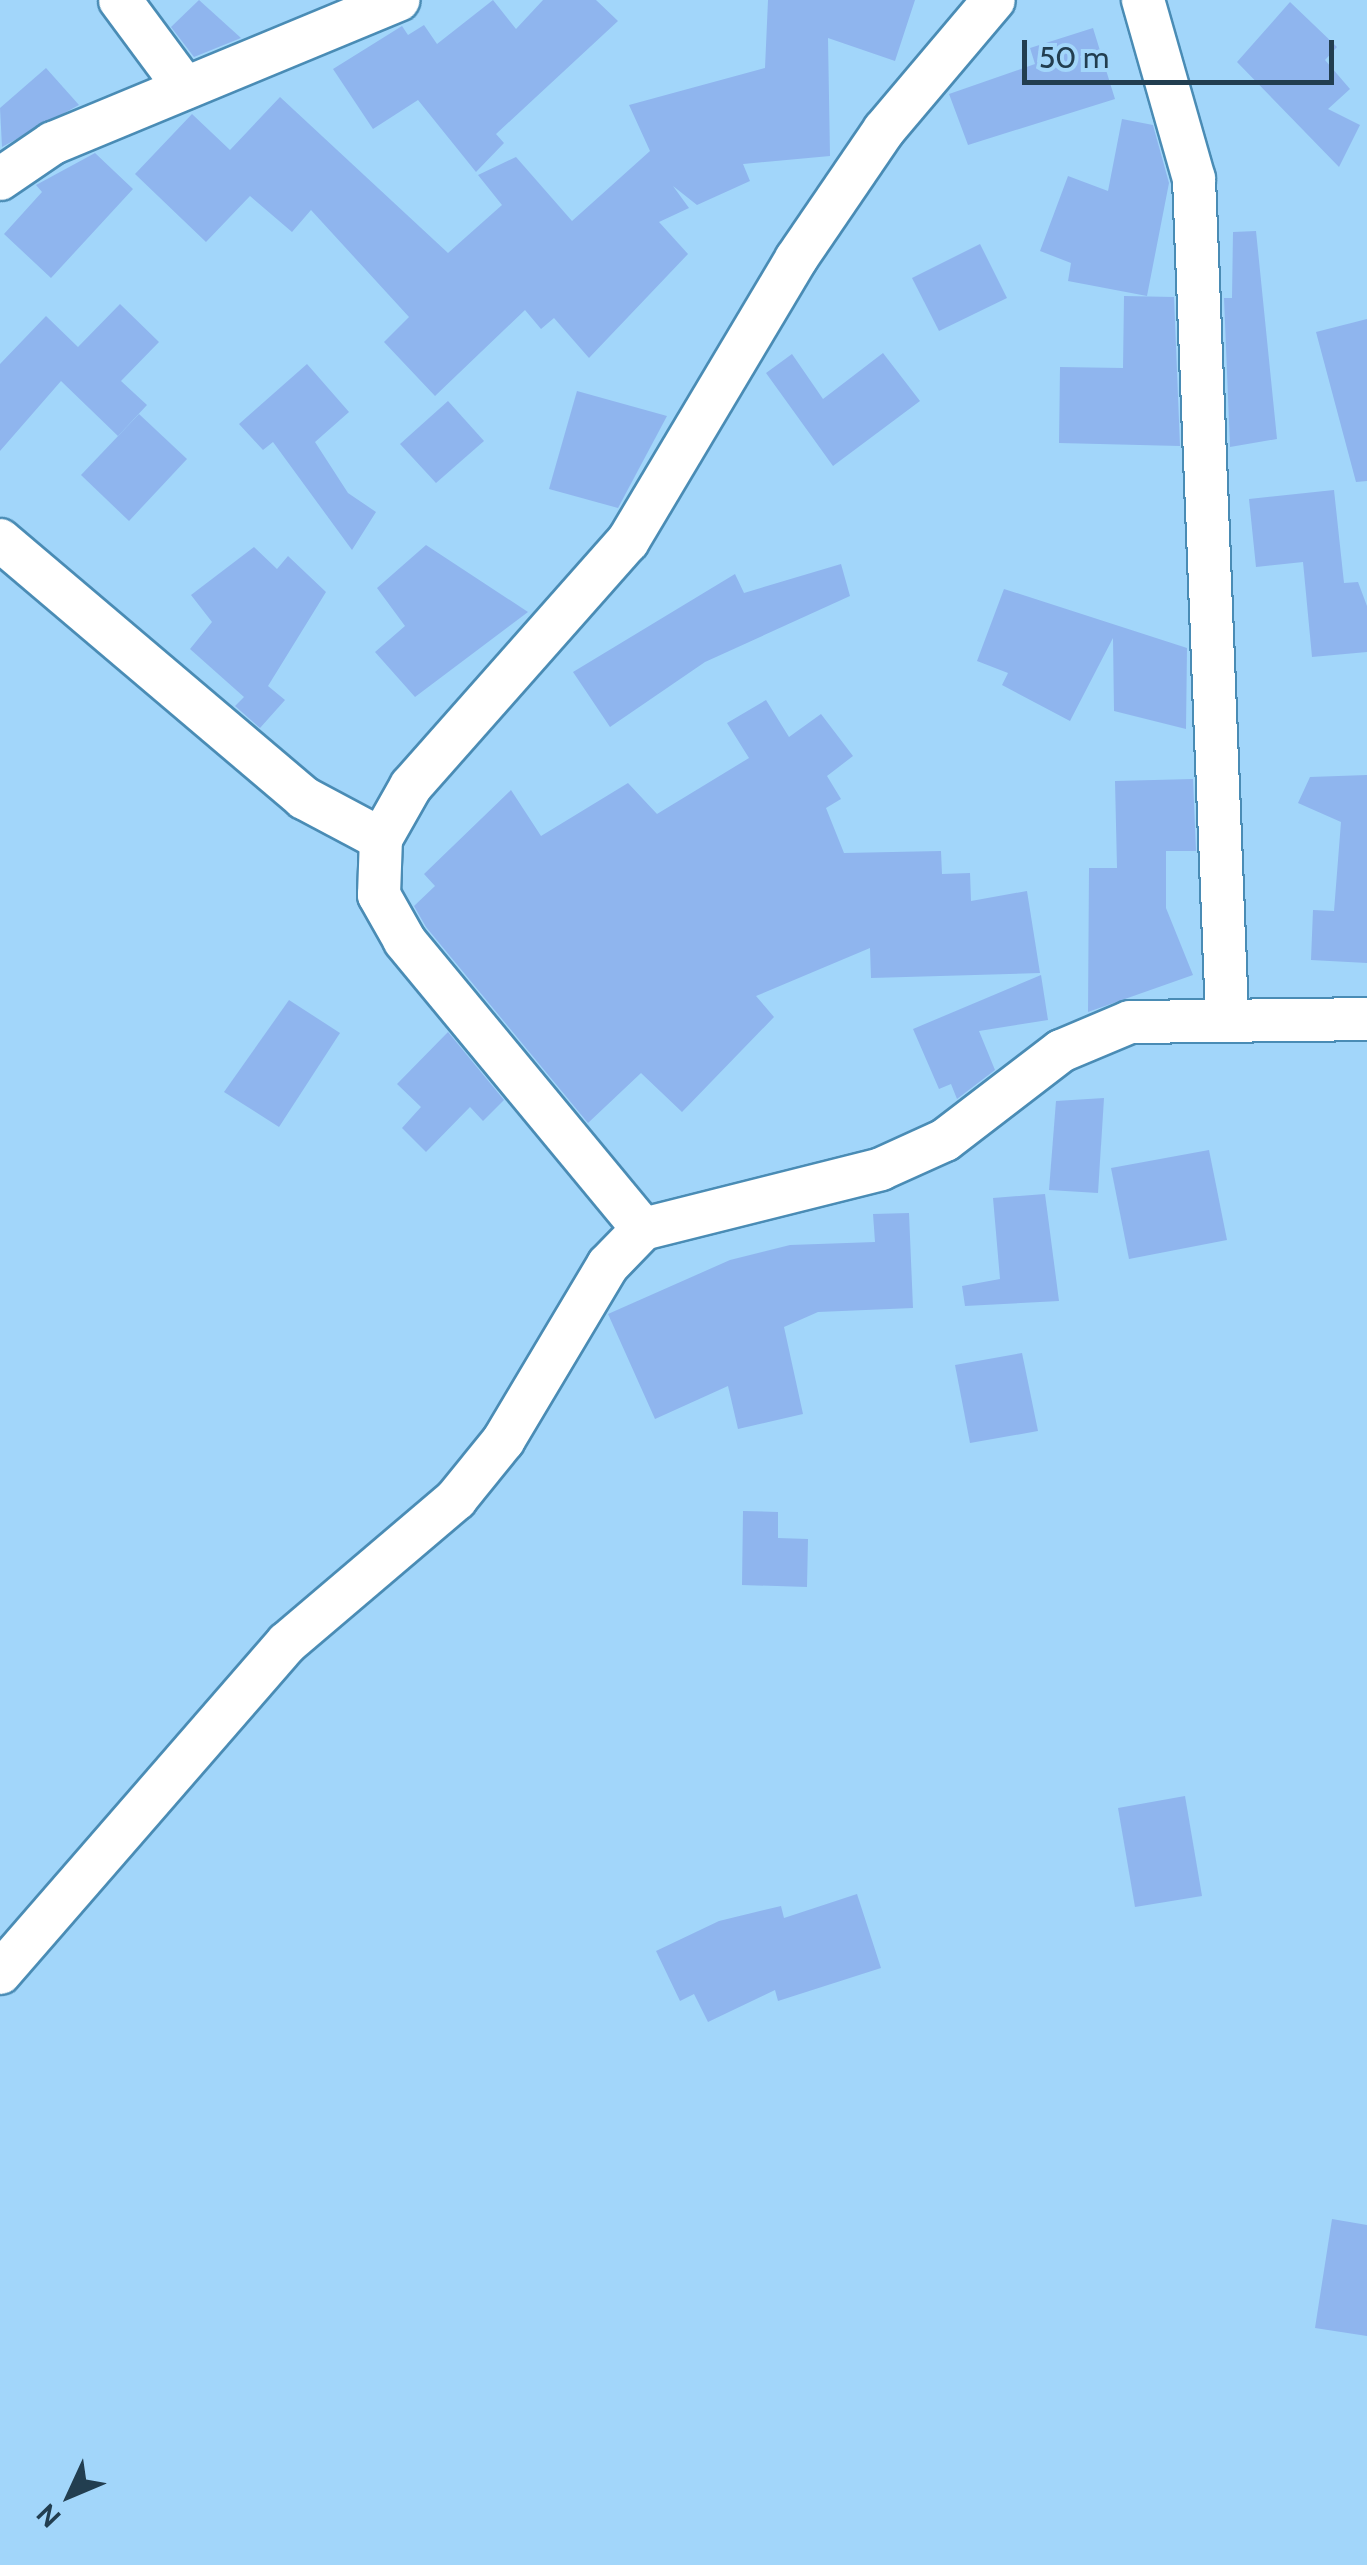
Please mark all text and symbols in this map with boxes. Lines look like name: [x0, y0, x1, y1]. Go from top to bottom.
scale bar: [1027, 20, 1340, 82]
text: 50 m: [1039, 39, 1109, 76]
north arrow: [20, 2445, 120, 2545]
text: N: [29, 2497, 68, 2535]

